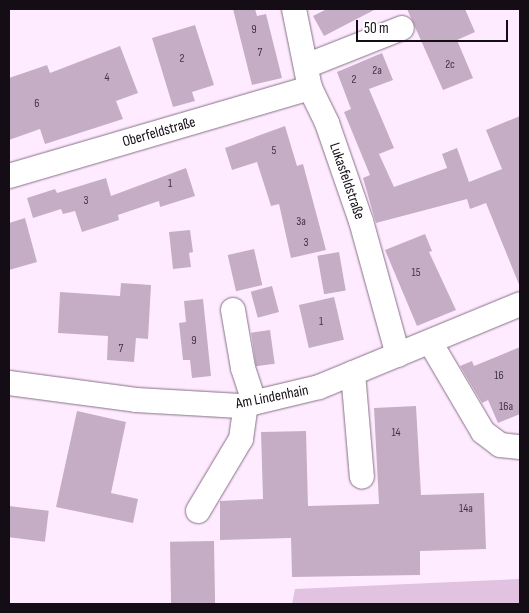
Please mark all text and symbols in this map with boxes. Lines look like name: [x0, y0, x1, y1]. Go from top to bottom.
scale bar: [359, 10, 512, 42]
text: 50 m: [364, 19, 389, 38]
house number: 9: [251, 23, 257, 37]
house number: 7: [258, 46, 262, 60]
house number: 2: [180, 52, 184, 66]
house number: 2c: [445, 58, 455, 72]
house number: 2a: [372, 64, 382, 78]
house number: 4: [104, 71, 110, 85]
house number: 2: [352, 73, 356, 87]
house number: 6: [34, 97, 40, 111]
street label: Oberfeldstraße: [120, 113, 198, 151]
street label: Lukasfeldstraße: [325, 140, 369, 222]
house number: 5: [272, 144, 276, 158]
house number: 1: [168, 177, 172, 191]
house number: 3: [83, 194, 89, 208]
house number: 3a: [296, 215, 306, 229]
house number: 3: [303, 236, 309, 250]
house number: 15: [411, 266, 421, 280]
house number: 1: [319, 315, 323, 329]
house number: 9: [191, 334, 197, 348]
house number: 7: [119, 342, 123, 356]
house number: 16: [494, 369, 504, 383]
street label: Am Lindenhain: [234, 381, 310, 413]
house number: 16a: [499, 400, 513, 414]
house number: 14: [391, 426, 401, 440]
house number: 14a: [459, 502, 473, 516]

